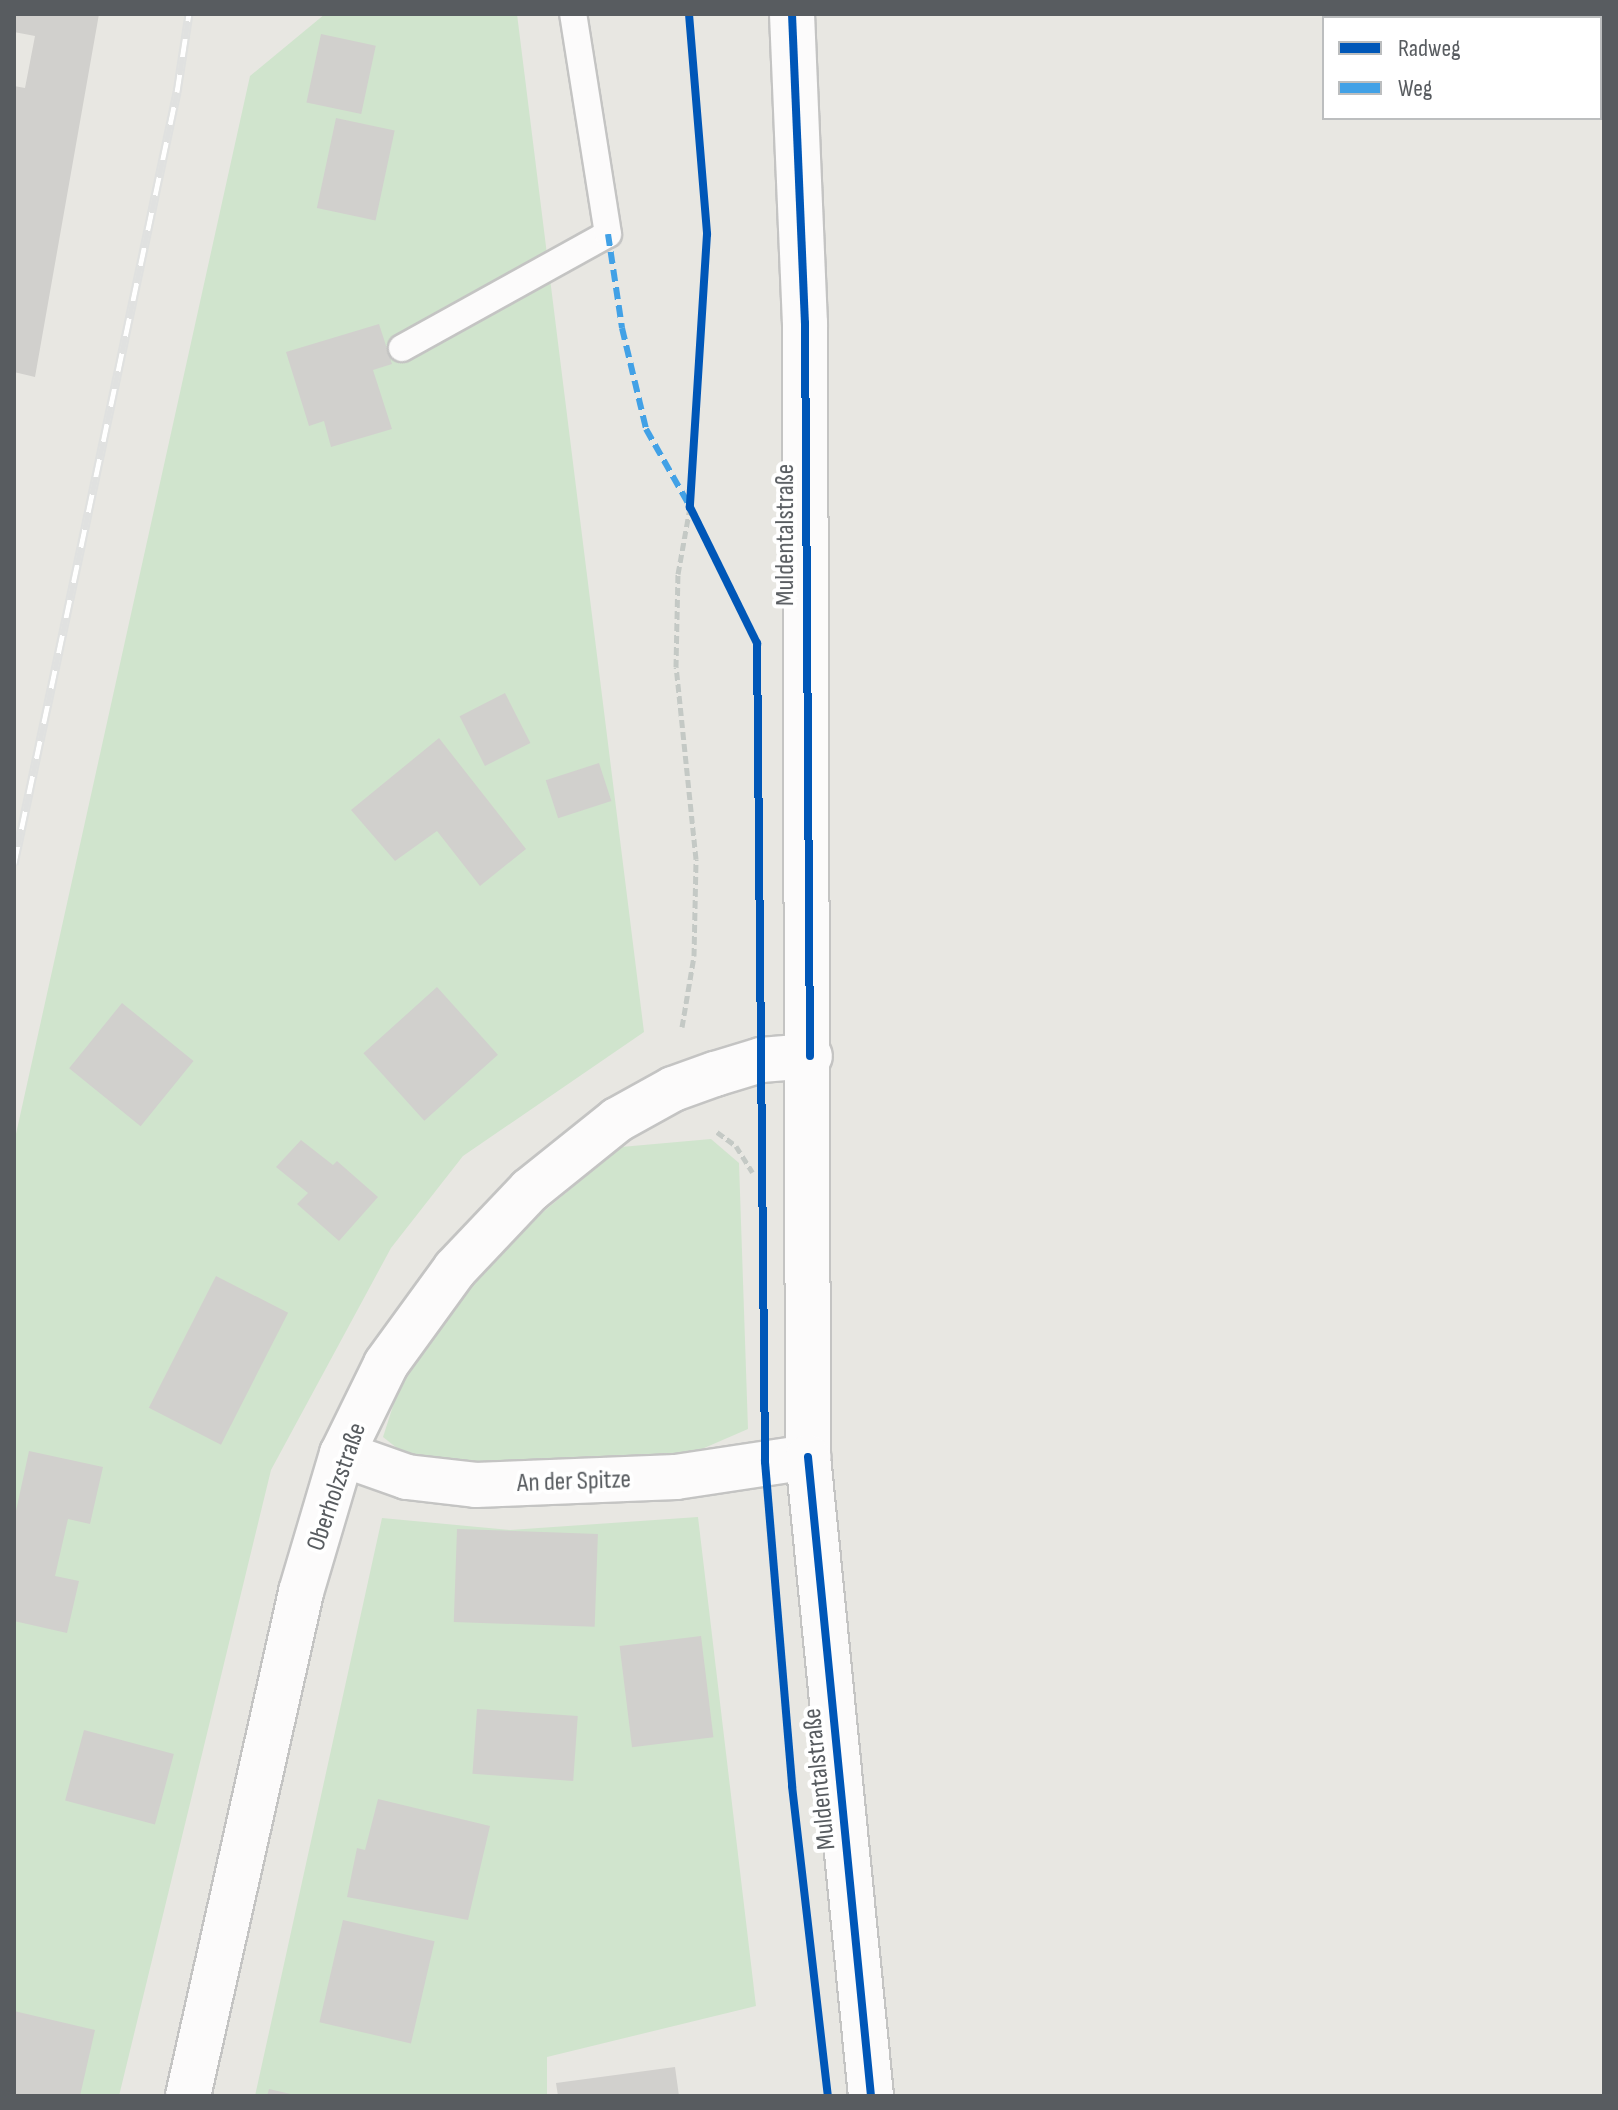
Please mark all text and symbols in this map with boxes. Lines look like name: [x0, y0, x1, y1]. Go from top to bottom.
legend: [1322, 16, 1602, 120]
text: Radweg: [1398, 34, 1461, 63]
text: Weg: [1398, 74, 1432, 103]
street label: Muldentalstraße: [770, 464, 802, 606]
street label: Oberholzstraße: [301, 1419, 373, 1555]
street label: An der Spitze: [516, 1464, 632, 1500]
street label: Muldentalstraße: [797, 1707, 843, 1851]

